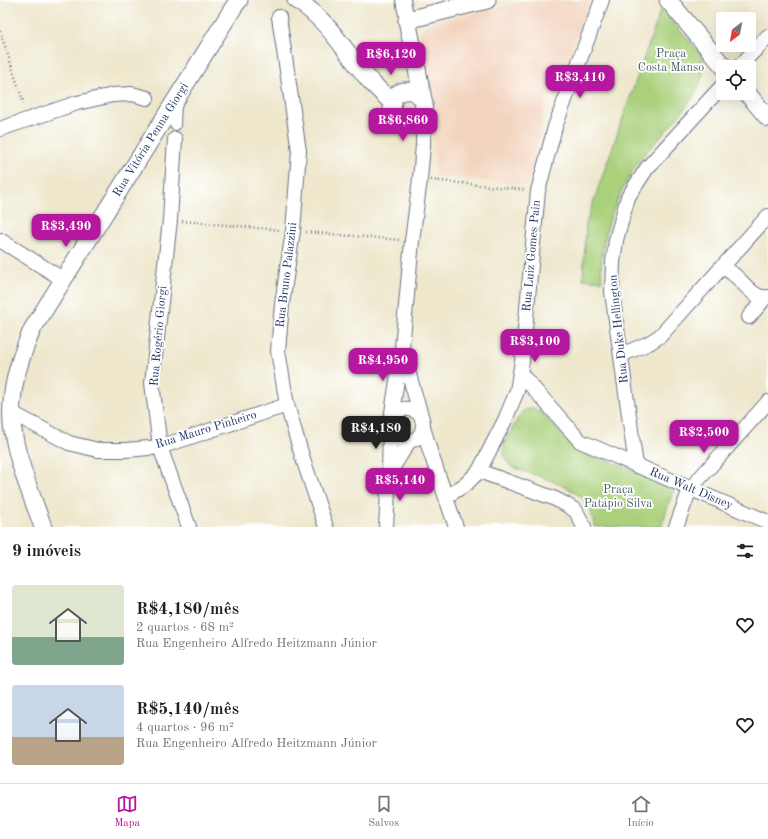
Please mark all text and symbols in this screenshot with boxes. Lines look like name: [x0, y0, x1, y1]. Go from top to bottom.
north arrow: [716, 12, 756, 52]
map controls: [716, 12, 756, 100]
pin: R$6,120: [354, 42, 428, 76]
text: R$6,120: [366, 48, 416, 61]
park label: Praça Costa Manso: [638, 48, 704, 74]
button: locate: [716, 60, 756, 100]
pin: R$3,410: [543, 65, 617, 99]
text: R$3,410: [555, 71, 605, 84]
street label: Rua Vitória Penna Giorgi: [111, 81, 191, 199]
pin: R$6,860: [366, 108, 440, 142]
text: R$6,860: [378, 114, 428, 127]
street label: Rua Luiz Gomes Pain: [521, 199, 543, 312]
pin: R$3,490: [29, 214, 103, 248]
text: R$3,490: [41, 220, 91, 233]
street label: Rua Bruno Palazzini: [275, 222, 299, 328]
street label: Rua Duke Hellington: [607, 273, 631, 384]
street label: Rua Rogério Giorgi: [149, 285, 169, 387]
pin: R$3,100: [498, 329, 572, 363]
text: R$3,100: [510, 335, 560, 348]
pin: R$4,950: [346, 348, 420, 382]
text: R$4,950: [358, 354, 408, 367]
street label: Rua Mauro Pinheiro: [154, 409, 258, 451]
pin: R$4,180: [339, 416, 413, 450]
pin: R$2,500: [667, 420, 741, 454]
text: R$4,180: [351, 422, 401, 435]
text: R$2,500: [679, 426, 729, 439]
street label: Rua Walt Disney: [648, 466, 735, 512]
pin: R$5,140: [363, 468, 437, 502]
text: R$5,140: [375, 474, 425, 487]
park label: Praça Patápio Silva: [584, 484, 652, 510]
icon: filters: [734, 540, 756, 562]
text: 9 imóveis: [12, 543, 81, 560]
icon: home: [44, 601, 92, 649]
text: R$4,180/mês: [136, 601, 239, 618]
icon: heart: [734, 614, 756, 636]
text: 2 quartos · 68 m²: [136, 621, 234, 634]
text: Rua Engenheiro Alfredo Heitzmann Júnior: [136, 637, 377, 650]
icon: home: [44, 701, 92, 749]
text: R$5,140/mês: [136, 701, 239, 718]
icon: heart: [734, 714, 756, 736]
text: 4 quartos · 96 m²: [136, 721, 234, 734]
text: Rua Engenheiro Alfredo Heitzmann Júnior: [136, 737, 377, 750]
tab: Mapa: [114, 793, 140, 831]
tab: Salvos: [368, 793, 399, 831]
tab: Início: [627, 793, 654, 831]

